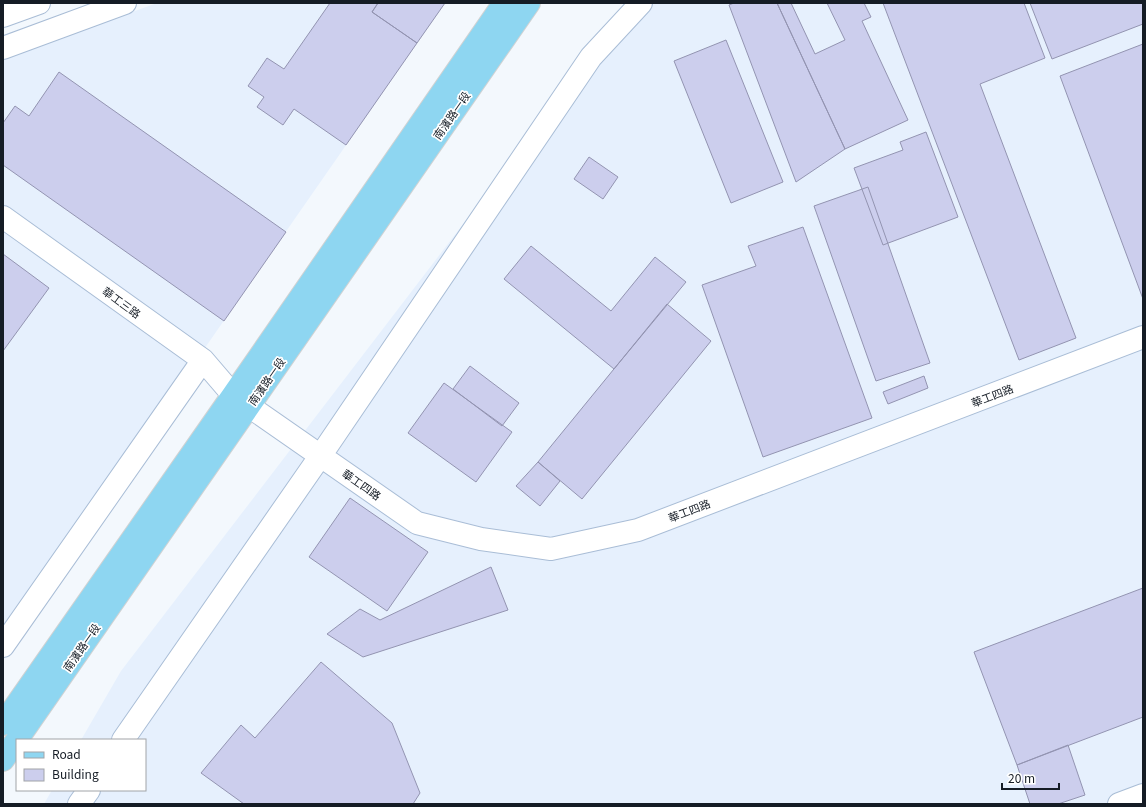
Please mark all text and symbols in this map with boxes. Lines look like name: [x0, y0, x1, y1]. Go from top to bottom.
street label: 南濱路一段: [429, 88, 473, 142]
street label: 華工三路: [99, 283, 145, 321]
street label: 南濱路一段: [244, 354, 288, 408]
street label: 華工四路: [969, 380, 1015, 410]
street label: 華工四路: [339, 465, 385, 503]
street label: 華工四路: [666, 495, 712, 525]
street label: 南濱路一段: [59, 620, 103, 674]
legend: [16, 739, 146, 791]
text: Road: [52, 745, 81, 762]
text: Building: [52, 765, 99, 782]
scale bar: [1002, 765, 1059, 791]
text: 20 m: [1008, 769, 1035, 786]

